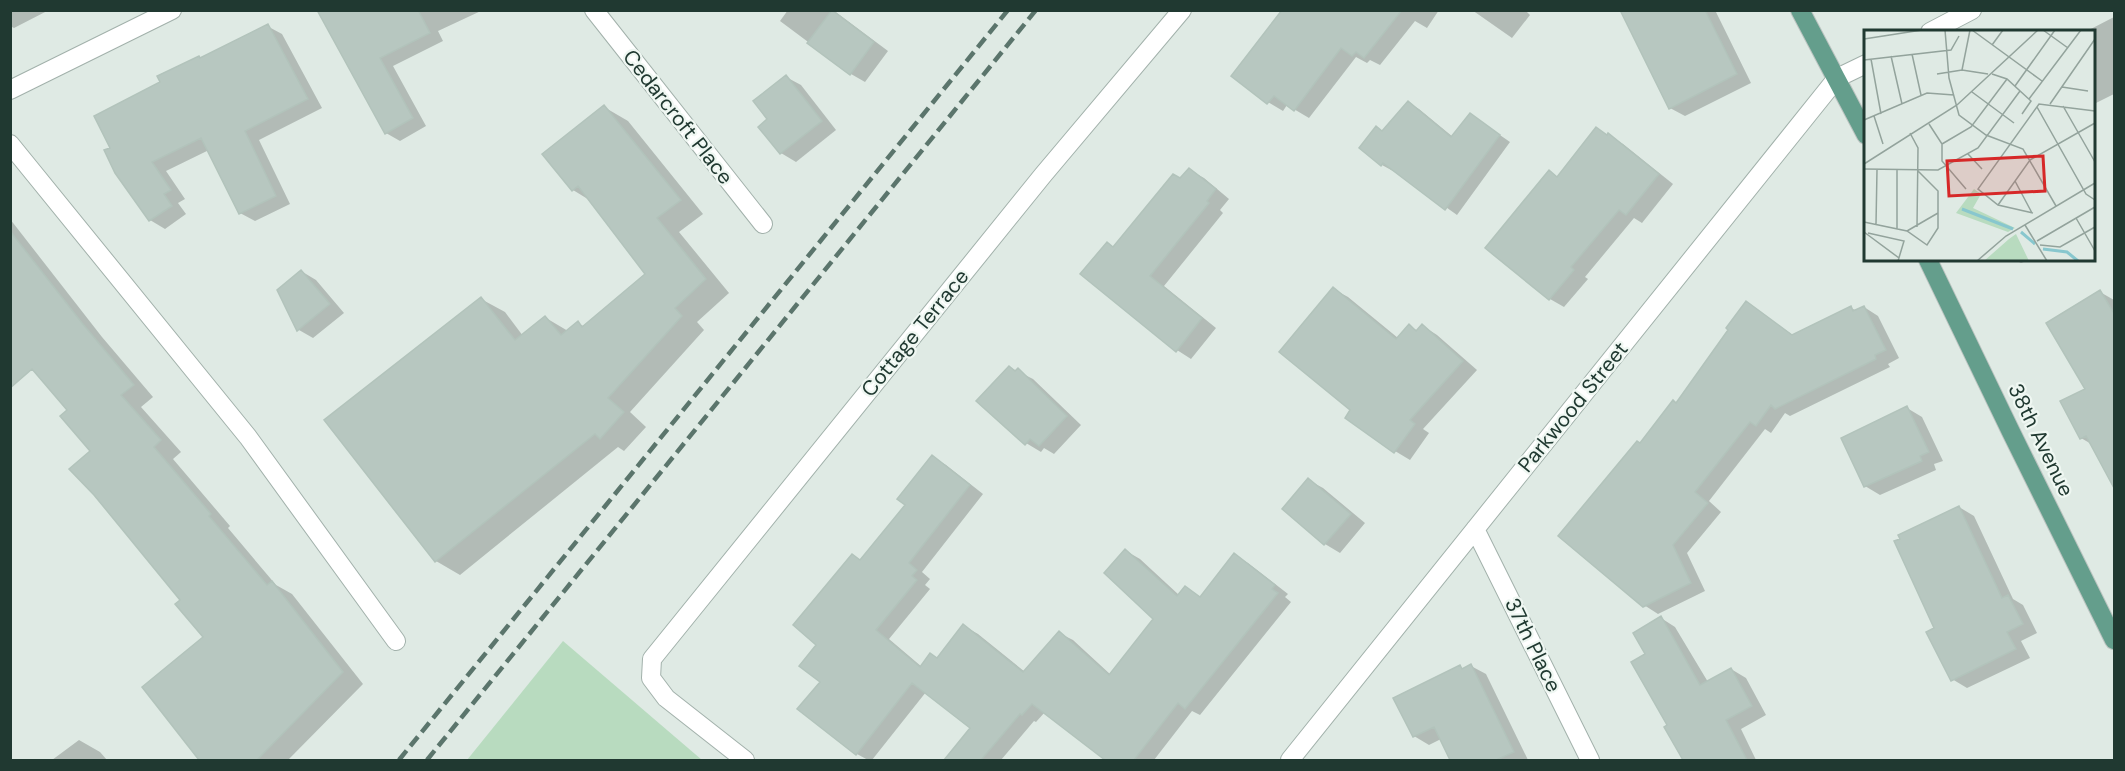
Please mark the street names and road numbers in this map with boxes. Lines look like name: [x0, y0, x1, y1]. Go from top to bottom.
street label: Cedarcroft Place: [616, 44, 740, 190]
street label: Cottage Terrace: [855, 263, 975, 403]
street label: Parkwood Street: [1512, 336, 1634, 478]
street label: 38th Avenue: [2002, 379, 2080, 501]
street label: 37th Place: [1498, 593, 1568, 697]

